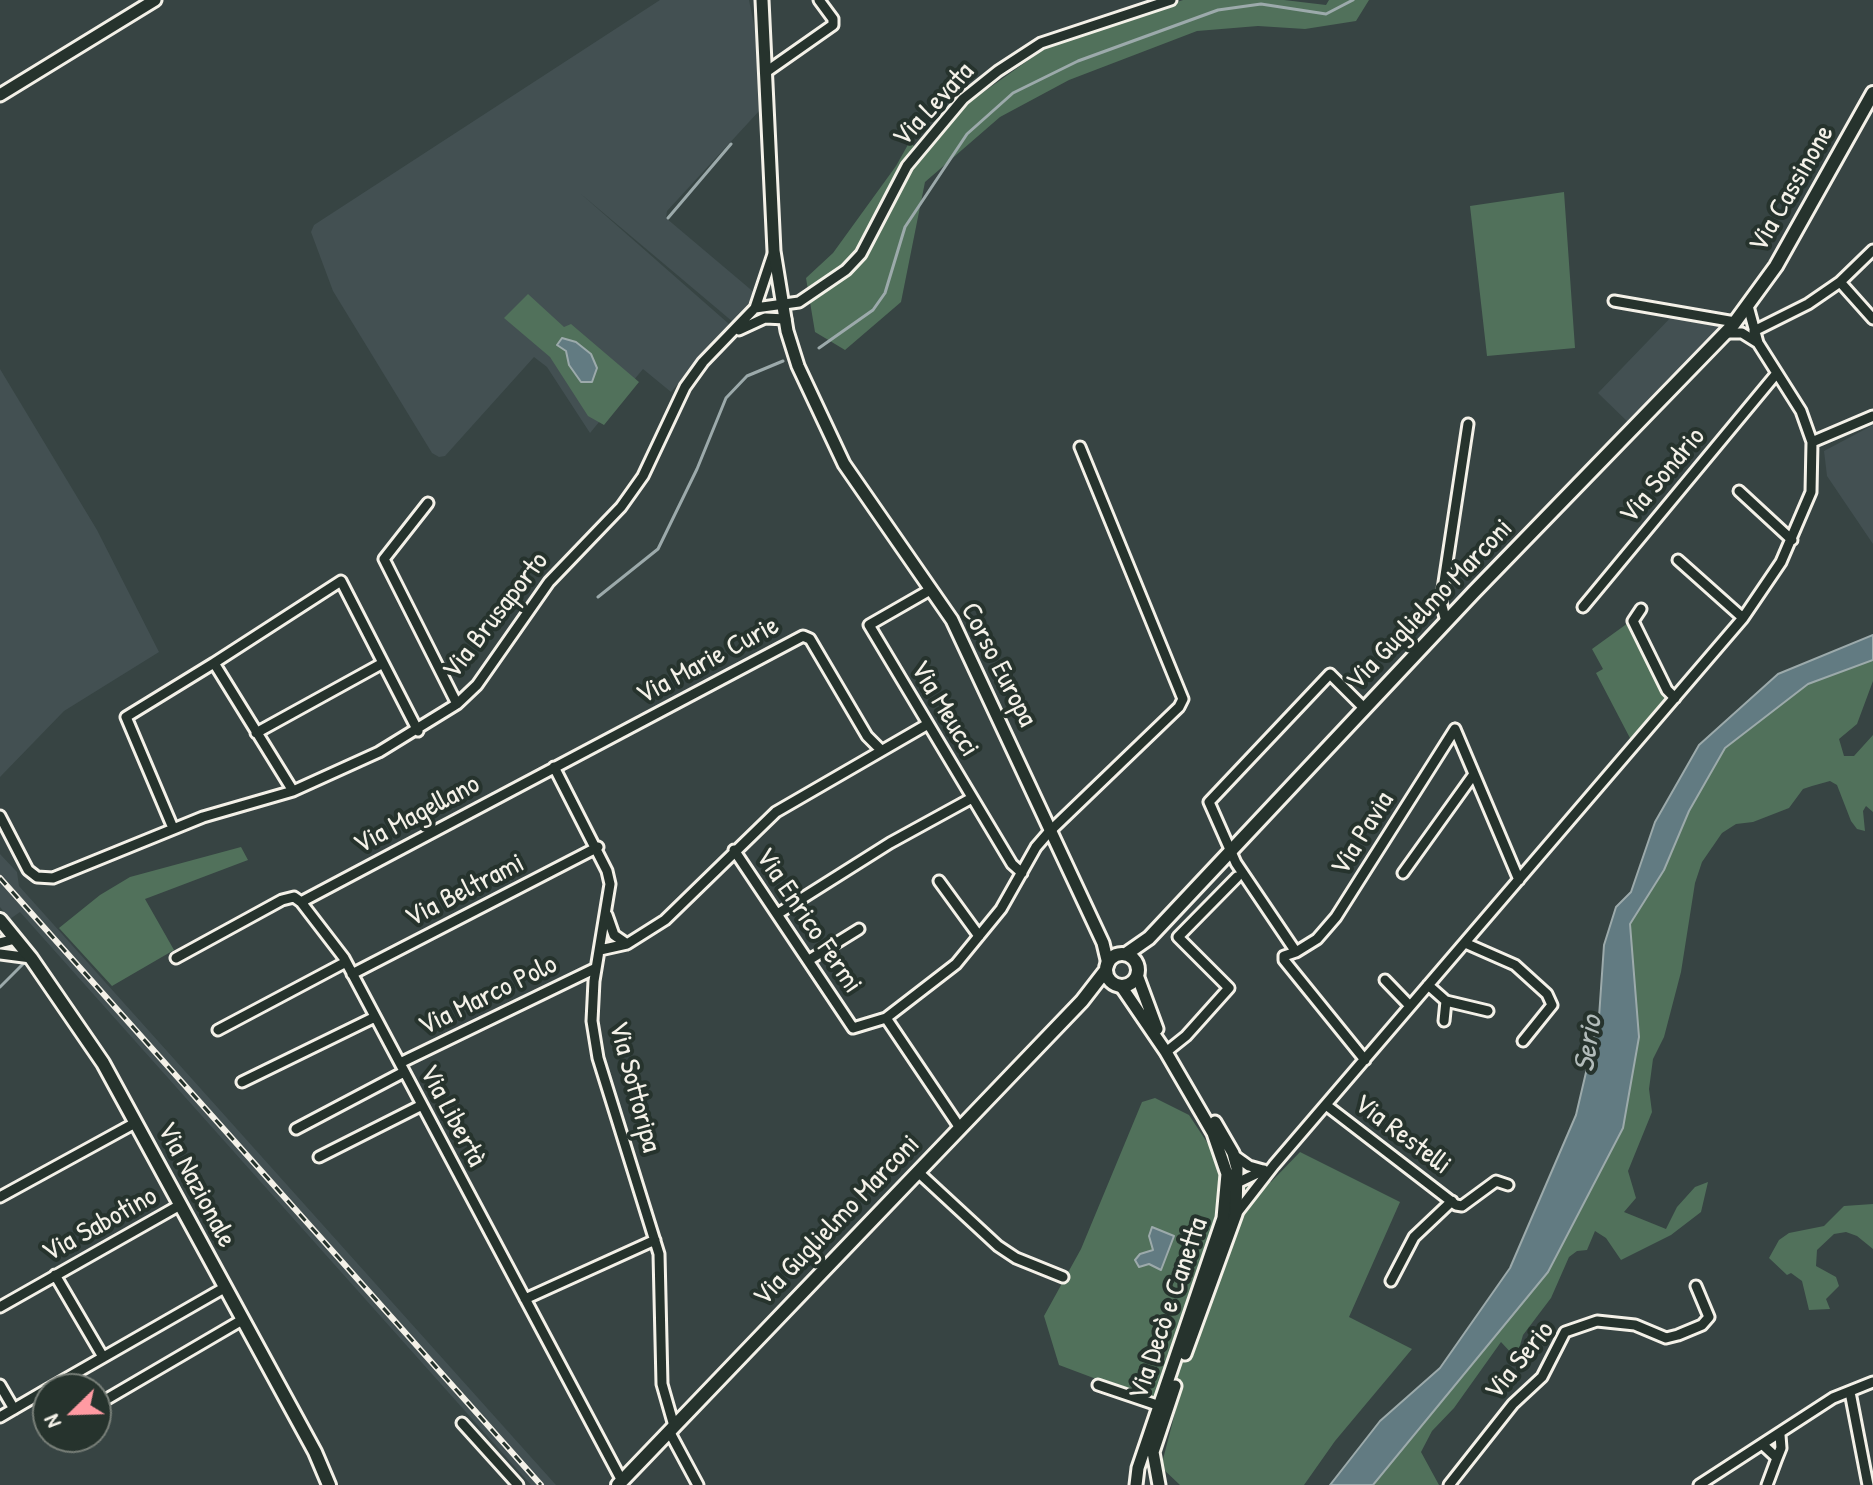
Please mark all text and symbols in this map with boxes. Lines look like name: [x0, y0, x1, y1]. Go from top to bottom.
street label: Via Levata: [886, 56, 982, 154]
street label: Via Cassinone: [1742, 119, 1842, 259]
street label: Via Sondrio: [1613, 421, 1713, 531]
street label: Via Guglielmo Marconi: [1340, 512, 1520, 698]
street label: Via Brusaporto: [436, 546, 556, 686]
street label: Corso Europa: [952, 597, 1044, 733]
street label: Via Marie Curie: [631, 609, 785, 713]
street label: Via Meucci: [902, 655, 986, 763]
street label: Via Magellano: [348, 768, 486, 862]
street label: Via Pavia: [1324, 786, 1402, 882]
street label: Via Enrico Fermi: [747, 842, 869, 1000]
street label: Via Beltrami: [400, 847, 530, 935]
street label: Via Marco Polo: [413, 948, 563, 1044]
water label: Serio: [1567, 1014, 1611, 1074]
street label: Via Sottoripa: [600, 1018, 668, 1156]
street label: Via Libertà: [411, 1059, 493, 1173]
street label: Via Restelli: [1347, 1088, 1457, 1182]
street label: Via Nazionale: [149, 1117, 243, 1253]
street label: Via Guglielmo Marconi: [747, 1128, 927, 1314]
street label: Via Sabotino: [37, 1180, 163, 1270]
street label: Via Decò e Canetta: [1122, 1214, 1216, 1404]
street label: Via Serio: [1478, 1315, 1562, 1407]
north arrow: [32, 1373, 112, 1453]
text: N: [36, 1410, 68, 1433]

